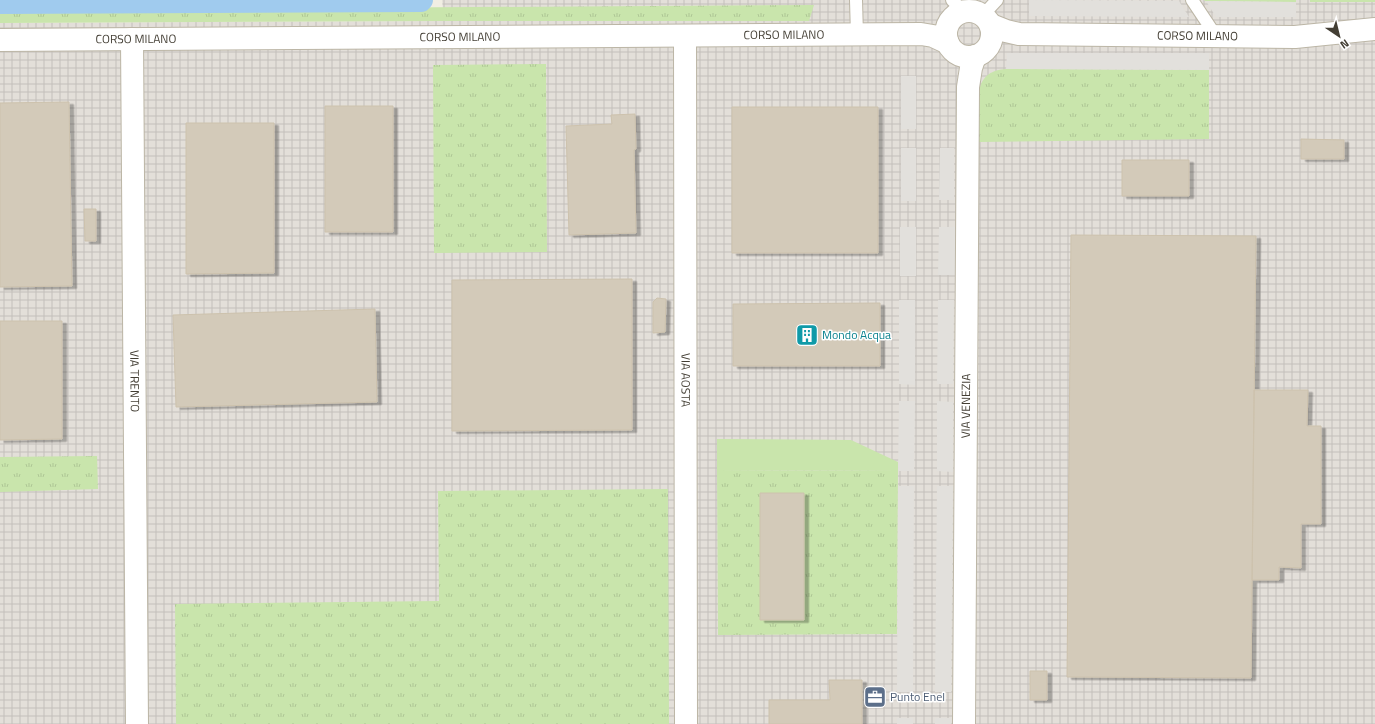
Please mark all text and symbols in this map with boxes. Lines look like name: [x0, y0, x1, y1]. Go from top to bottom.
north arrow: [1319, 16, 1359, 56]
street label: CORSO MILANO: [744, 25, 825, 44]
street label: CORSO MILANO: [1157, 26, 1238, 45]
street label: CORSO MILANO: [420, 27, 501, 46]
street label: CORSO MILANO: [96, 29, 177, 48]
text: N: [1337, 35, 1352, 53]
building icon: Mondo Acqua: [794, 322, 820, 348]
place label: Mondo Acqua: [822, 325, 891, 344]
street label: VIA TRENTO: [125, 350, 145, 412]
street label: VIA AOSTA: [676, 353, 696, 407]
street label: VIA VENEZIA: [956, 374, 975, 438]
office icon: Punto Enel: [862, 684, 888, 710]
place label: Punto Enel: [890, 687, 945, 706]

